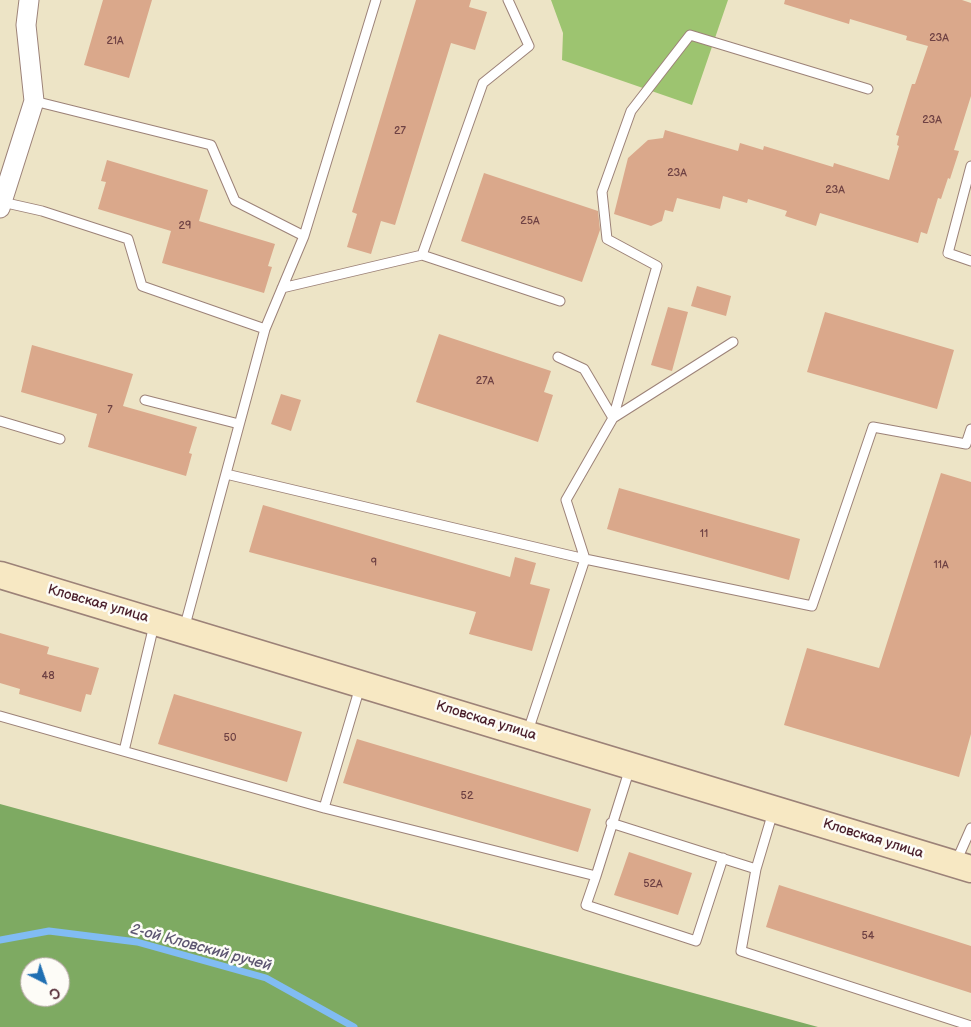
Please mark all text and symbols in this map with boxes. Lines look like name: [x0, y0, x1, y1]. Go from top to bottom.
house number: 23А: [929, 31, 949, 45]
house number: 21А: [106, 34, 124, 48]
house number: 23А: [922, 113, 942, 127]
house number: 27: [394, 124, 406, 138]
house number: 23А: [667, 166, 687, 180]
house number: 23А: [825, 183, 845, 197]
house number: 25А: [520, 214, 540, 228]
house number: 29: [179, 219, 191, 233]
house number: 27А: [476, 374, 494, 388]
house number: 7: [107, 403, 113, 417]
house number: 11: [700, 527, 708, 541]
house number: 9: [371, 556, 377, 570]
house number: 11А: [933, 558, 949, 572]
street label: Кловская улица: [46, 582, 150, 626]
house number: 48: [41, 669, 55, 683]
street label: Кловская улица: [434, 698, 538, 744]
house number: 50: [224, 731, 236, 745]
house number: 52: [461, 789, 473, 803]
street label: Кловская улица: [821, 816, 925, 862]
house number: 52А: [643, 877, 663, 891]
water label: 2-ой Кловский ручей: [129, 921, 273, 975]
house number: 54: [861, 929, 875, 943]
north arrow: [20, 957, 70, 1007]
text: С: [45, 983, 64, 1003]

